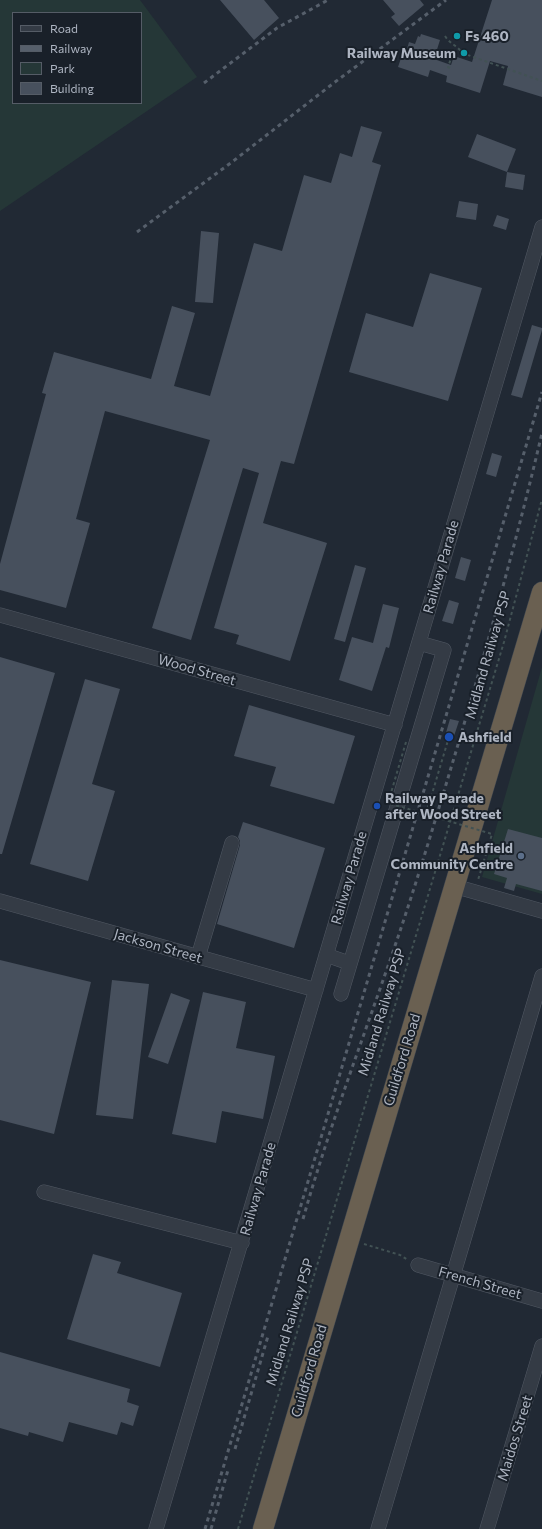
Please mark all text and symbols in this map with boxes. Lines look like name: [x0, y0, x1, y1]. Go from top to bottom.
legend: [12, 12, 142, 104]
text: Road: [50, 21, 78, 35]
place label: Fs 460: [465, 28, 509, 44]
marker: Fs 460: [452, 31, 462, 41]
text: Railway: [50, 41, 92, 55]
place label: Railway Museum: [347, 45, 456, 61]
marker: Railway Museum: [459, 48, 469, 58]
text: Park: [50, 61, 75, 75]
text: Building: [50, 81, 94, 95]
street label: Railway Parade: [420, 518, 462, 616]
street label: Midland Railway PSP: [462, 589, 514, 721]
street label: Wood Street: [156, 651, 238, 689]
place label: Ashfield: [458, 729, 512, 745]
marker: Ashfield: [443, 731, 455, 743]
place label: Railway Parade after Wood Street: [385, 790, 501, 822]
marker: Railway Parade after Wood Street: [372, 801, 382, 811]
street label: Railway Parade: [328, 829, 370, 927]
place label: Ashfield Community Centre: [390, 840, 513, 872]
marker: Ashfield Community Centre: [516, 851, 526, 861]
street label: Jackson Street: [112, 925, 204, 967]
street label: Midland Railway PSP: [355, 946, 409, 1078]
street label: Guildford Road: [380, 1012, 424, 1108]
street label: Railway Parade: [237, 1140, 279, 1238]
street label: Midland Railway PSP: [263, 1256, 317, 1388]
street label: French Street: [436, 1263, 524, 1303]
street label: Guildford Road: [288, 1323, 330, 1419]
street label: Maidos Street: [494, 1393, 536, 1483]

